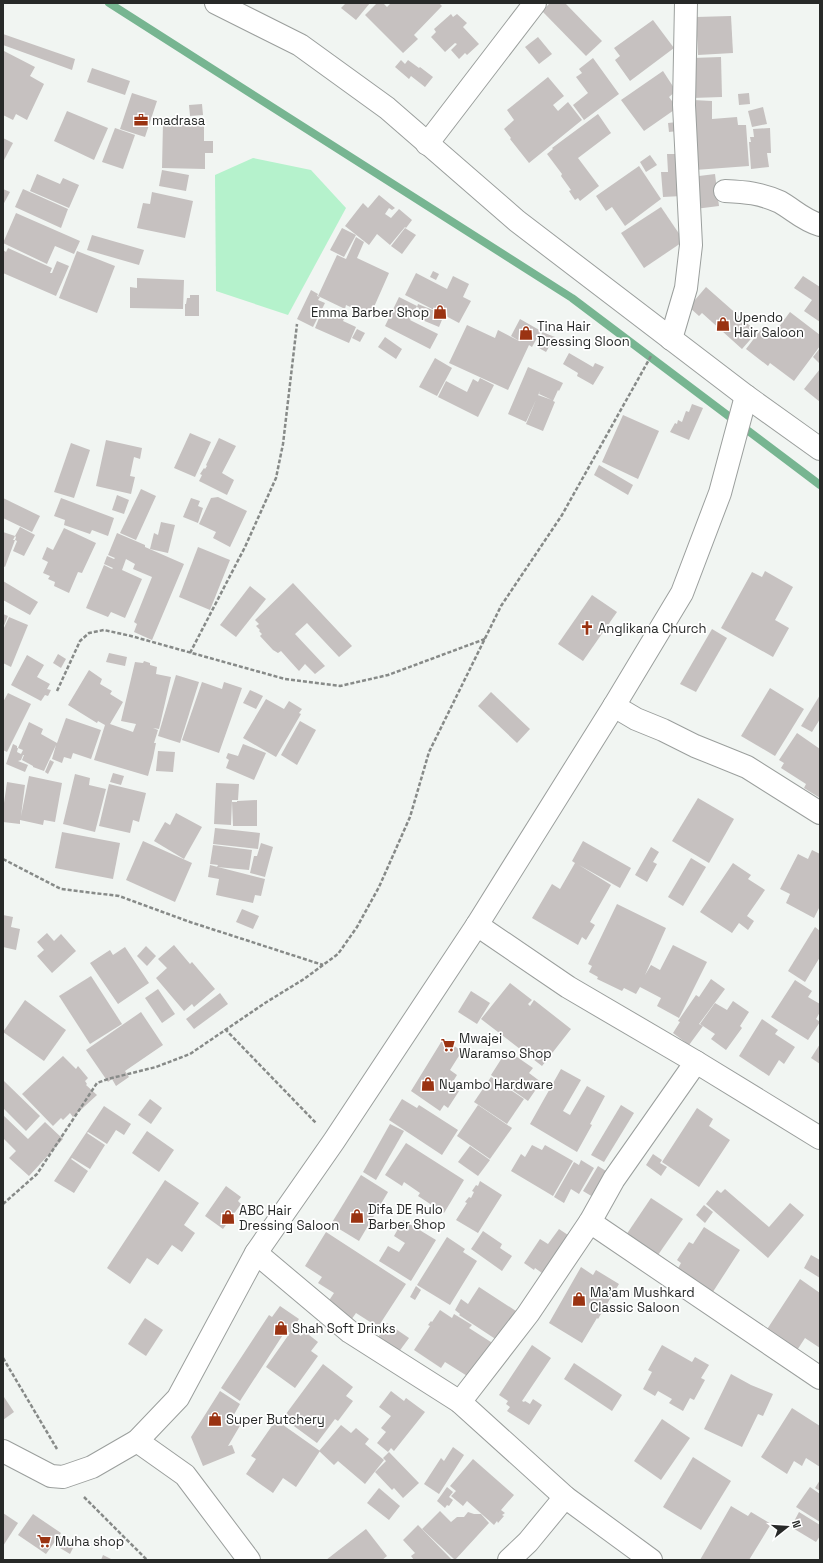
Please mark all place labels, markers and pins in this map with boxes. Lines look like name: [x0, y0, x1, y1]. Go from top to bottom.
office icon: madrasa: [133, 112, 149, 128]
place label: madrasa: [152, 112, 206, 129]
place label: Emma Barber Shop: [311, 304, 429, 321]
shop icon: Emma Barber Shop: [432, 304, 448, 320]
place label: Upendo Hair Saloon: [734, 309, 804, 341]
shop icon: Upendo Hair Saloon: [715, 316, 731, 332]
place label: Tina Hair Dressing Sloon: [537, 318, 630, 350]
shop icon: Tina Hair Dressing Sloon: [518, 325, 534, 341]
church icon: Anglikana Church: [579, 620, 595, 636]
place label: Anglikana Church: [598, 620, 707, 637]
place label: Mwajei Waramso Shop: [459, 1030, 552, 1062]
supermarket icon: Mwajei Waramso Shop: [440, 1037, 456, 1053]
shop icon: Nyambo Hardware: [420, 1076, 436, 1092]
place label: Nyambo Hardware: [439, 1076, 553, 1093]
place label: Difa DE Rulo Barber Shop: [368, 1201, 446, 1233]
place label: ABC Hair Dressing Saloon: [239, 1202, 339, 1234]
shop icon: Difa DE Rulo Barber Shop: [349, 1208, 365, 1224]
shop icon: ABC Hair Dressing Saloon: [220, 1209, 236, 1225]
place label: Ma'am Mushkard Classic Saloon: [590, 1284, 695, 1316]
shop icon: Ma'am Mushkard Classic Saloon: [571, 1291, 587, 1307]
shop icon: Shah Soft Drinks: [273, 1320, 289, 1336]
place label: Shah Soft Drinks: [292, 1320, 396, 1337]
shop icon: Super Butchery: [207, 1411, 223, 1427]
place label: Super Butchery: [226, 1411, 325, 1428]
supermarket icon: Muha shop: [36, 1533, 52, 1549]
place label: Muha shop: [55, 1533, 124, 1550]

